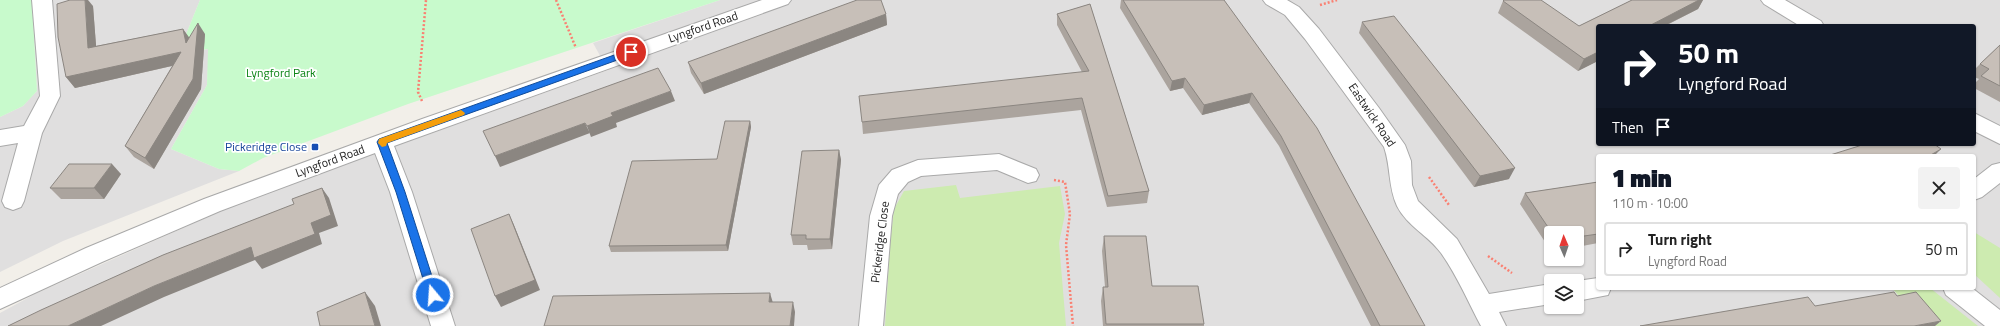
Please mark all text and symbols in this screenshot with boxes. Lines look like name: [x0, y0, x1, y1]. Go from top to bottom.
street label: Lyngford Road: [665, 6, 740, 47]
text: 50 m: [1678, 31, 1739, 74]
pin: [614, 35, 648, 69]
icon: right: [1612, 40, 1664, 92]
icon: arrive: [620, 41, 642, 63]
park label: Lyngford Park: [246, 63, 316, 82]
text: Lyngford Road: [1678, 70, 1787, 97]
street label: Eastwick Road: [1344, 79, 1401, 151]
text: Then: [1612, 116, 1644, 139]
icon: arrive: [1652, 116, 1674, 138]
place label: Pickeridge Close: [225, 137, 307, 156]
street label: Lyngford Road: [292, 139, 367, 182]
marker: Pickeridge Close: [310, 142, 320, 152]
text: 1 min: [1612, 160, 1672, 196]
button: close: [1918, 167, 1960, 209]
text: 110 m · 10:00: [1612, 193, 1688, 213]
street label: Pickeridge Close: [865, 200, 894, 284]
north arrow: [1544, 226, 1584, 266]
map controls: [1544, 226, 1584, 314]
text: Turn right: [1648, 228, 1712, 251]
icon: right: [1614, 238, 1636, 260]
text: 50 m: [1925, 238, 1958, 261]
text: Lyngford Road: [1648, 251, 1727, 271]
position arrow: [412, 274, 454, 316]
button: layers: [1544, 274, 1584, 314]

